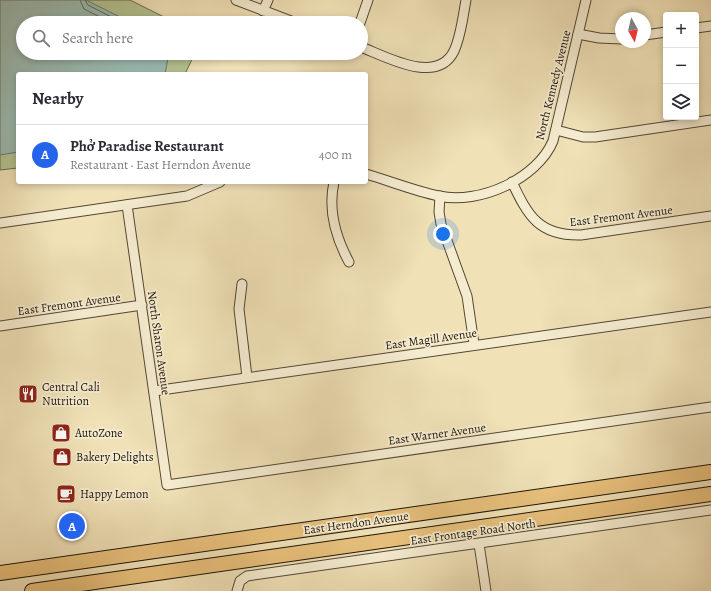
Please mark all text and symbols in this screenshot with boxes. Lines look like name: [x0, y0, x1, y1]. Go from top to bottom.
north arrow: [615, 12, 651, 48]
map controls: [663, 12, 699, 120]
button: +: [663, 12, 699, 48]
search box: [16, 16, 368, 60]
icon: search: [30, 27, 52, 49]
text: Search here: [62, 28, 133, 48]
street label: North Kennedy Avenue: [532, 28, 574, 142]
button: −: [663, 48, 699, 84]
button: layers: [663, 84, 699, 120]
text: Nearby: [32, 87, 83, 110]
text: Phở Paradise Restaurant: [70, 136, 224, 156]
text: A: [41, 146, 49, 163]
text: 400 m: [319, 146, 352, 163]
text: Restaurant · East Herndon Avenue: [70, 156, 251, 173]
street label: East Fremont Avenue: [568, 202, 674, 230]
your location: [433, 224, 453, 244]
street label: East Fremont Avenue: [16, 289, 122, 319]
street label: North Sharon Avenue: [144, 290, 174, 396]
street label: East Magill Avenue: [384, 325, 478, 353]
place label: Central Cali Nutrition: [42, 379, 100, 409]
restaurant icon: Central Cali Nutrition: [17, 383, 39, 405]
street label: East Warner Avenue: [387, 419, 487, 449]
shop icon: AutoZone: [50, 422, 72, 444]
place label: AutoZone: [74, 425, 123, 441]
shop icon: Bakery Delights: [51, 446, 73, 468]
place label: Bakery Delights: [76, 449, 154, 465]
cafe icon: Happy Lemon: [55, 483, 77, 505]
place label: Happy Lemon: [80, 486, 149, 502]
street label: East Herndon Avenue: [302, 508, 410, 538]
pin: A: [59, 511, 85, 541]
street label: East Frontage Road North: [409, 515, 537, 549]

